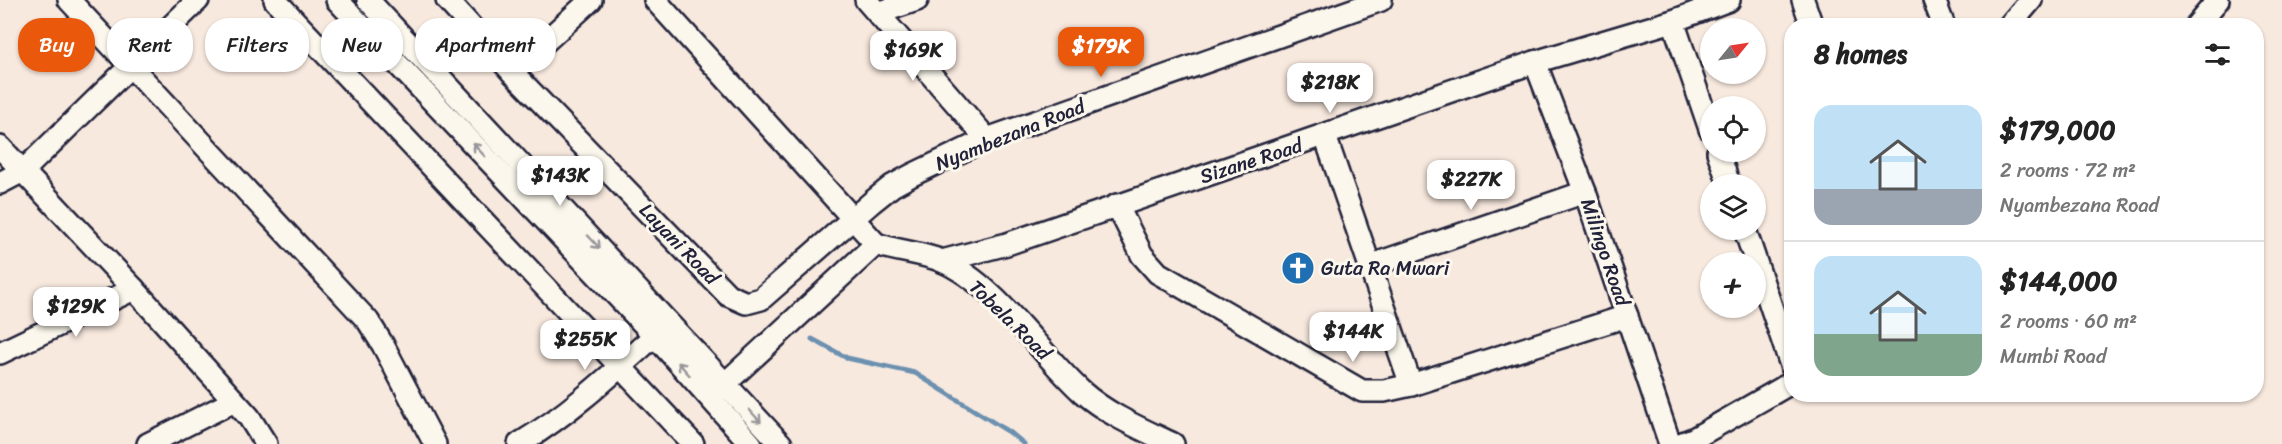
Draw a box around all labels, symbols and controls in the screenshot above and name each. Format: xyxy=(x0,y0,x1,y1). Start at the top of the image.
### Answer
chip: Buy xyxy=(18,18,95,72)
chip: Rent xyxy=(107,18,193,72)
chip: Filters xyxy=(205,18,309,72)
chip: New xyxy=(321,18,403,72)
chip: Apartment xyxy=(415,18,556,72)
north arrow xyxy=(1700,18,1766,84)
map controls xyxy=(1700,18,1766,318)
pin: $179K xyxy=(1059,27,1143,78)
text: $179K xyxy=(1072,29,1130,64)
pin: $169K xyxy=(871,31,955,82)
text: 8 homes xyxy=(1814,31,1907,77)
text: $169K xyxy=(884,33,942,68)
icon: filters xyxy=(2201,38,2234,71)
pin: $218K xyxy=(1288,63,1372,114)
text: $218K xyxy=(1301,65,1359,100)
street label: Nyambezana Road xyxy=(930,88,1092,181)
button: locate xyxy=(1700,96,1766,162)
text: $179,000 xyxy=(2000,107,2116,153)
street label: Sizane Road xyxy=(1195,128,1308,194)
icon: home xyxy=(1862,129,1934,201)
one-way arrow xyxy=(472,143,486,158)
text: 2 rooms · 72 m² xyxy=(2000,153,2136,188)
pin: $143K xyxy=(518,156,602,207)
text: $143K xyxy=(531,158,589,193)
pin: $227K xyxy=(1429,160,1513,211)
text: $227K xyxy=(1441,162,1501,197)
button: layers xyxy=(1700,174,1766,240)
text: Nyambezana Road xyxy=(2000,188,2159,223)
street label: Milingo Road xyxy=(1570,193,1640,312)
street label: Layani Road xyxy=(630,194,729,295)
one-way arrow xyxy=(587,235,601,250)
church icon: Guta Ra Mwari xyxy=(1280,250,1316,286)
place label: Guta Ra Mwari xyxy=(1321,251,1451,286)
button: + xyxy=(1700,252,1766,318)
text: $144,000 xyxy=(2000,258,2117,304)
street label: Tobela Road xyxy=(960,271,1061,370)
icon: home xyxy=(1862,280,1934,352)
pin: $129K xyxy=(34,287,118,338)
text: $129K xyxy=(47,289,105,324)
text: 2 rooms · 60 m² xyxy=(2000,304,2137,339)
pin: $144K xyxy=(1311,312,1395,363)
text: $144K xyxy=(1323,314,1383,349)
pin: $255K xyxy=(543,320,627,371)
text: $255K xyxy=(554,322,616,357)
text: Mumbi Road xyxy=(2000,339,2106,374)
one-way arrow xyxy=(677,362,691,378)
one-way arrow xyxy=(748,408,762,423)

